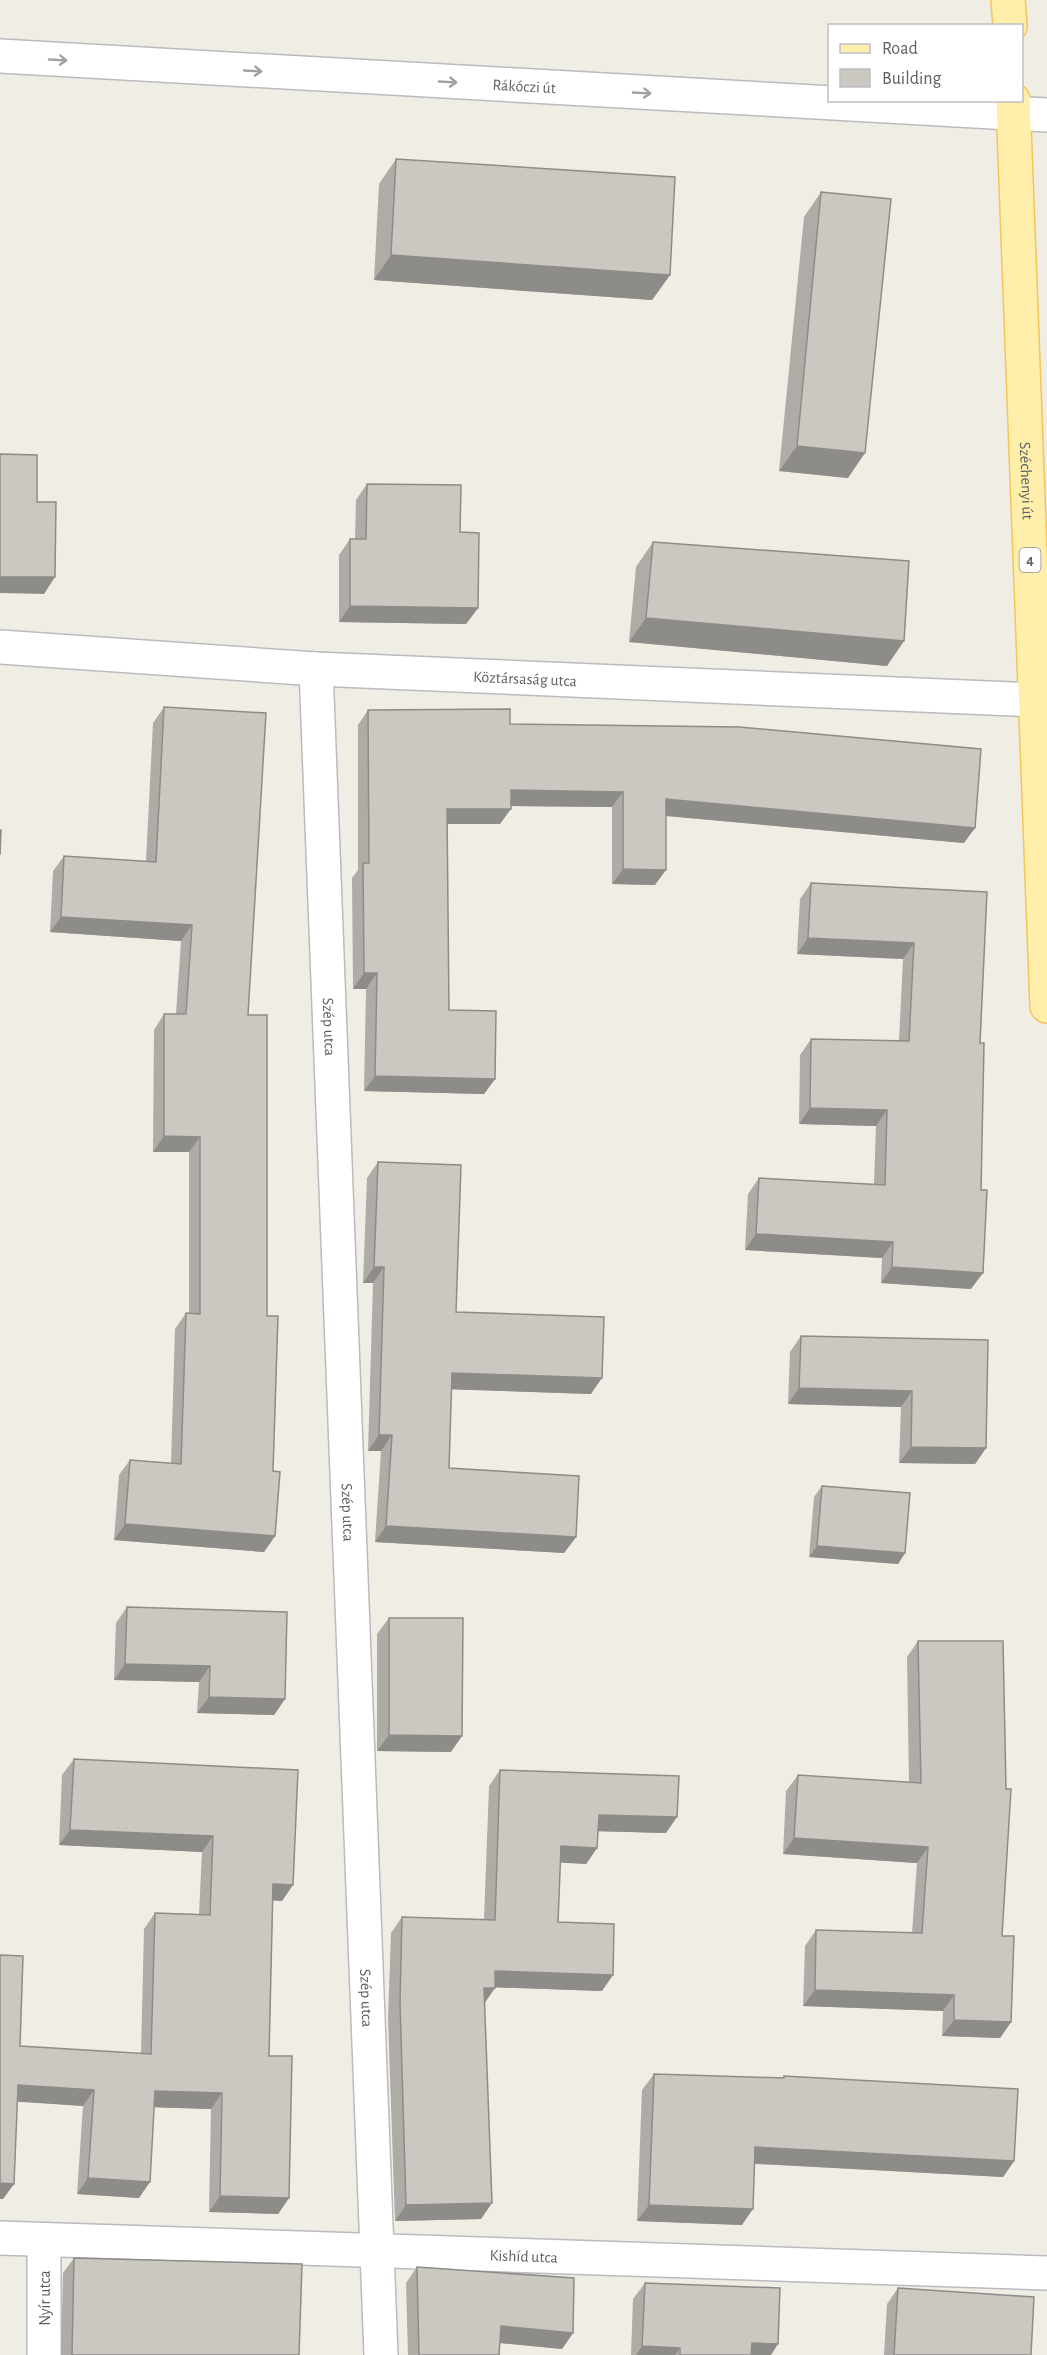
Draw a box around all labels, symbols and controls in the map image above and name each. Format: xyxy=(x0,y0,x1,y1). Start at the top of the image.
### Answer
legend xyxy=(828,24,1023,102)
text: Road xyxy=(882,40,918,58)
one-way arrow xyxy=(48,54,68,65)
one-way arrow xyxy=(243,65,263,76)
text: Building xyxy=(882,70,942,88)
one-way arrow xyxy=(437,76,457,87)
street label: Rákóczi út xyxy=(492,77,556,96)
one-way arrow xyxy=(632,88,652,99)
street label: Széchenyi út xyxy=(1017,442,1036,520)
road number: 4 xyxy=(1020,548,1040,572)
street label: Köztársaság utca xyxy=(473,669,577,689)
street label: Szép utca xyxy=(320,997,338,1056)
street label: Szép utca xyxy=(338,1483,357,1542)
street label: Szép utca xyxy=(357,1968,375,2028)
street label: Kishíd utca xyxy=(489,2247,558,2266)
street label: Nyír utca xyxy=(37,2270,54,2326)

